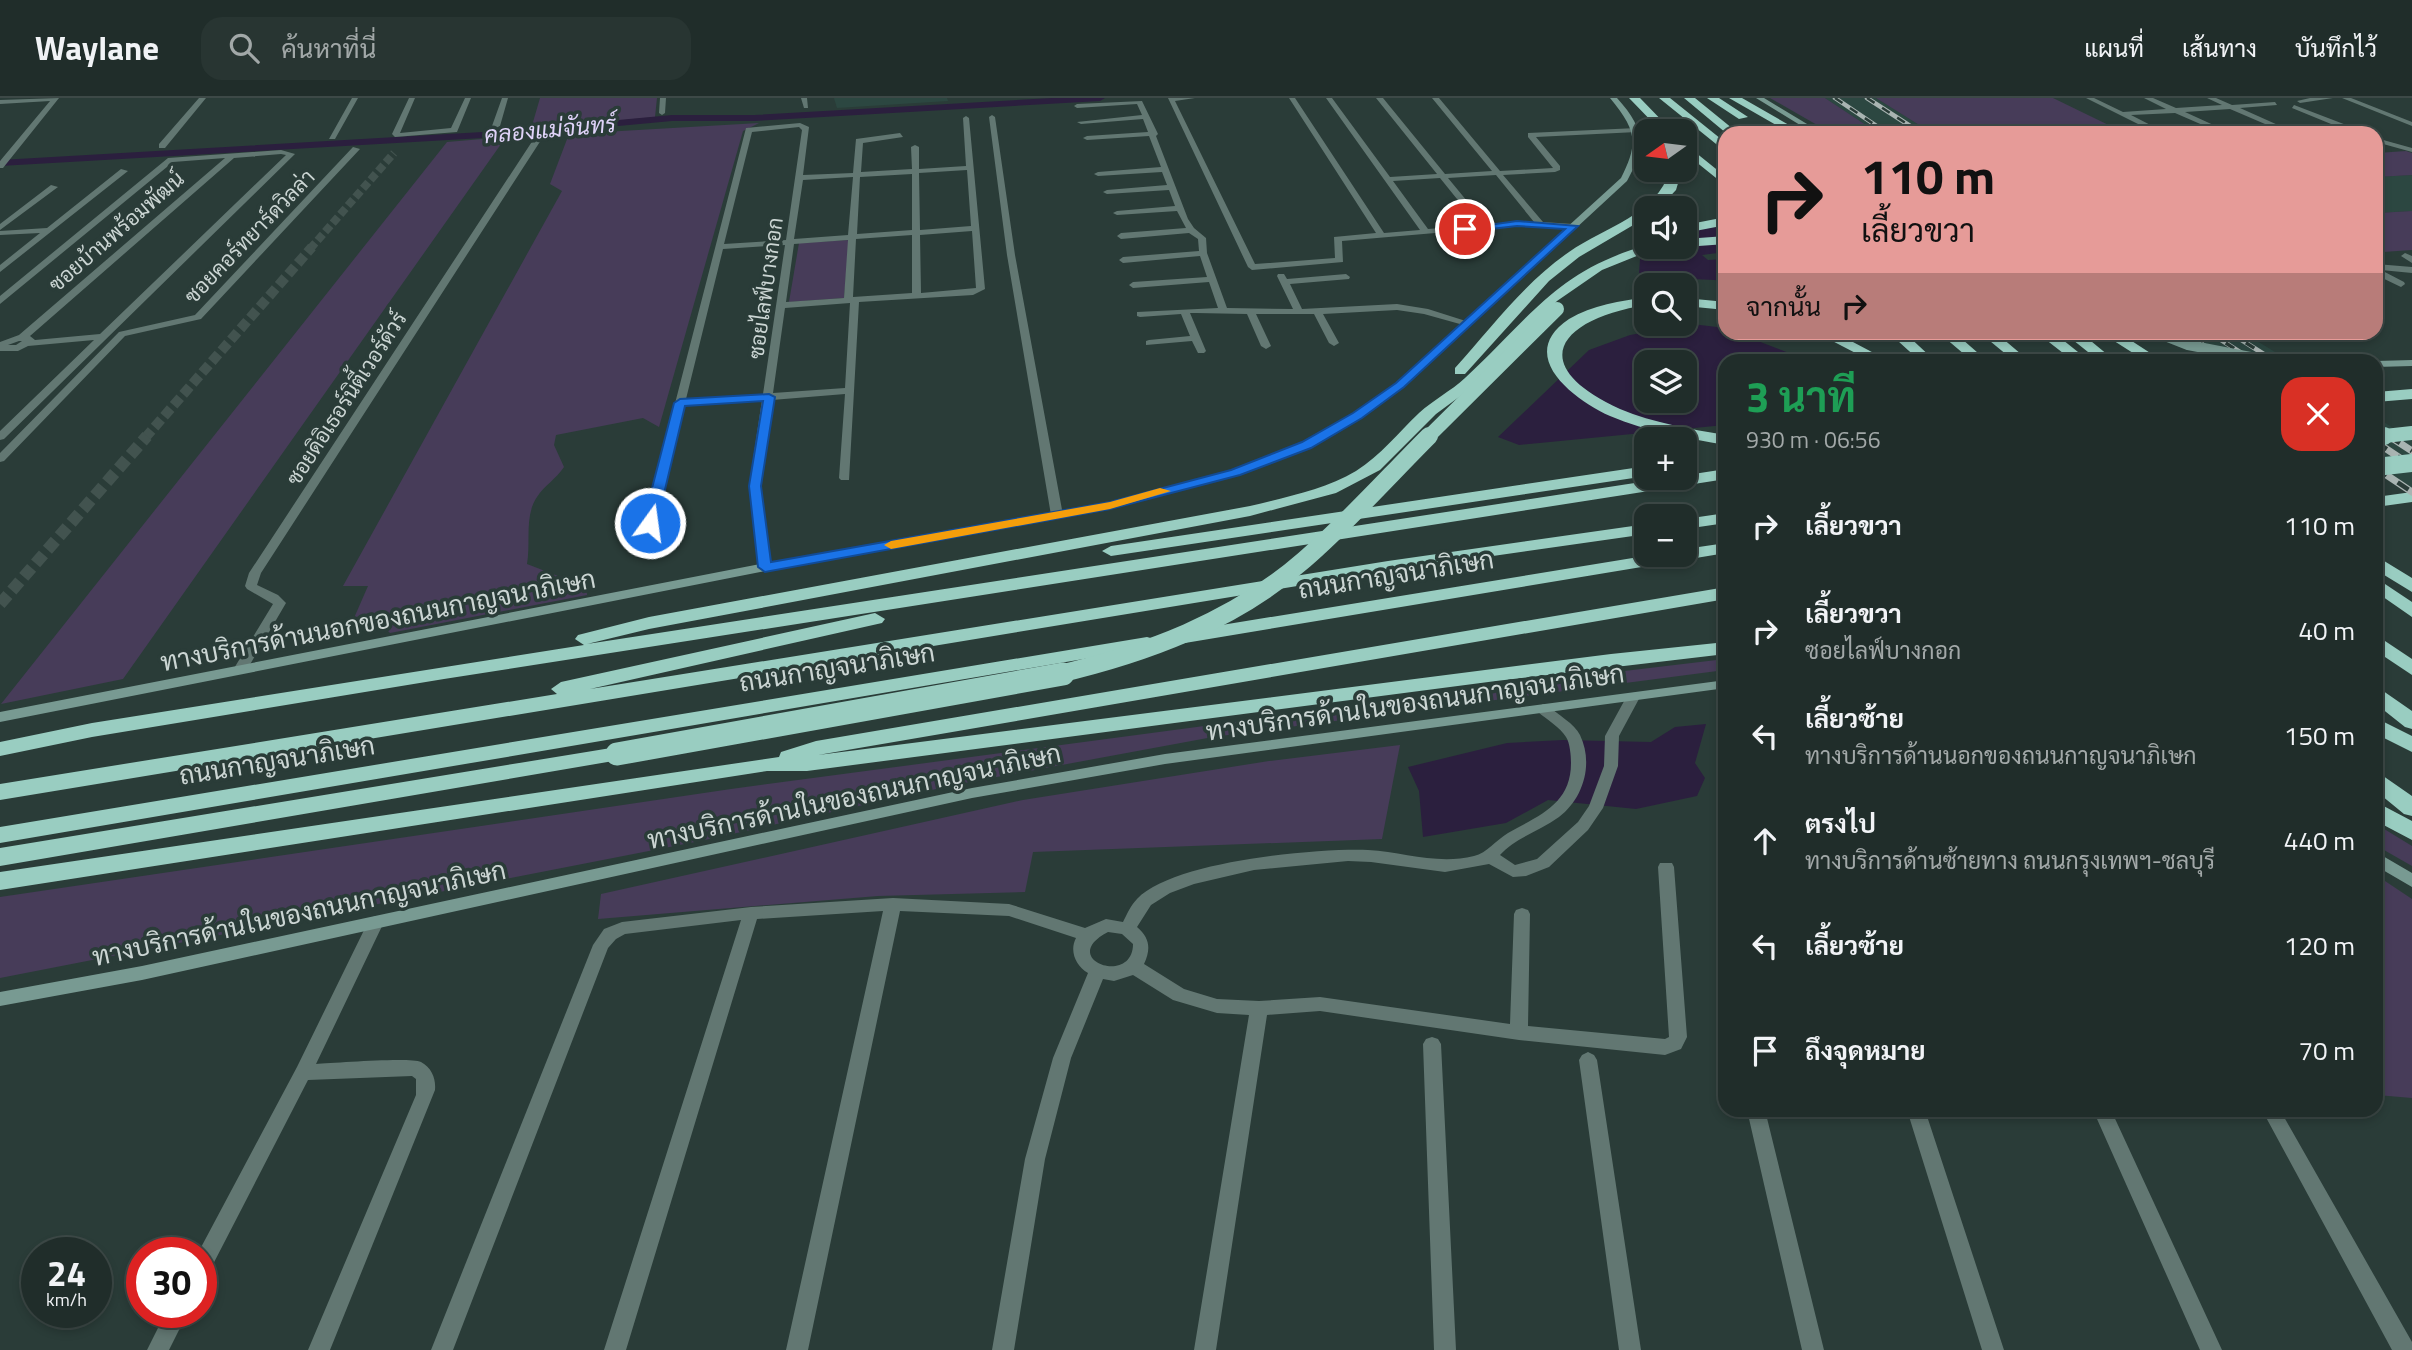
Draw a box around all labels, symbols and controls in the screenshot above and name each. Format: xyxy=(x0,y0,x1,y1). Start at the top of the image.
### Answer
search box xyxy=(201,17,691,80)
text: Waylane xyxy=(35,23,159,73)
icon: search xyxy=(225,29,263,67)
text: ค้นหาที่นี่ xyxy=(281,29,376,68)
text: แผนที่ xyxy=(2084,30,2144,66)
text: เส้นทาง xyxy=(2182,30,2257,66)
text: บันทึกไว้ xyxy=(2295,30,2377,66)
water label: คลองแม่จันทร์ xyxy=(483,106,620,152)
north arrow xyxy=(1634,119,1698,182)
map controls xyxy=(1634,119,1697,567)
text: 110 m xyxy=(1861,138,1995,213)
icon: right xyxy=(1746,154,1837,245)
street label: ซอยคอร์ทยาร์ดวิลล่า xyxy=(176,161,322,311)
street label: ซอยบ้านพร้อมพัฒน์ xyxy=(41,163,191,299)
button: sound xyxy=(1634,196,1697,259)
pin xyxy=(1435,199,1495,259)
text: เลี้ยวขวา xyxy=(1861,206,1975,254)
icon: arrive xyxy=(1446,210,1484,248)
street label: ซอยไลฟ์บางกอก xyxy=(739,215,791,361)
button: search xyxy=(1634,273,1697,336)
text: จากนั้น xyxy=(1746,287,1821,326)
icon: right xyxy=(1835,287,1873,325)
street label: ซอยดิอิเธอร์นิตี้เวอร์ดัวร์ xyxy=(275,303,414,491)
button: layers xyxy=(1634,350,1697,413)
text: 3 นาที xyxy=(1746,364,1856,428)
button: close xyxy=(2281,377,2355,451)
text: 930 m · 06:56 xyxy=(1746,422,1881,457)
button: + xyxy=(1634,427,1697,490)
position arrow xyxy=(613,486,687,560)
button: − xyxy=(1634,504,1697,567)
text: เลี้ยวขวา xyxy=(1805,506,1902,545)
text: 110 m xyxy=(2284,506,2355,545)
icon: right xyxy=(1746,507,1784,545)
street label: ถนนกาญจนาภิเษก xyxy=(1295,539,1497,609)
street label: ทางบริการด้านนอกของถนนกาญจนาภิเษก xyxy=(157,559,599,681)
text: เลี้ยวขวา xyxy=(1805,594,1902,633)
text: 40 m xyxy=(2298,611,2355,650)
icon: right xyxy=(1746,612,1784,650)
street label: ถนนกาญจนาภิเษก xyxy=(736,632,938,702)
text: ซอยไลฟ์บางกอก xyxy=(1805,633,1961,668)
street label: ทางบริการด้านในของถนนกาญจนาภิเษก xyxy=(1203,653,1627,751)
text: เลี้ยวซ้าย xyxy=(1805,699,1904,738)
text: 150 m xyxy=(2284,716,2355,755)
icon: left xyxy=(1746,717,1784,755)
street label: ถนนกาญจนาภิเษก xyxy=(176,725,378,795)
street label: ทางบริการด้านในของถนนกาญจนาภิเษก xyxy=(643,733,1065,859)
text: ทางบริการด้านนอกของถนนกาญจนาภิเษก xyxy=(1805,738,2197,773)
text: ตรงไป xyxy=(1805,804,1876,843)
text: 440 m xyxy=(2284,821,2355,860)
icon: ahead xyxy=(1746,822,1784,860)
text: ทางบริการด้านซ้ายทาง ถนนกรุงเทพฯ-ชลบุรี xyxy=(1805,843,2215,878)
street label: ทางบริการด้านในของถนนกาญจนาภิเษก xyxy=(88,850,510,976)
text: เลี้ยวซ้าย xyxy=(1805,926,1904,965)
text: 120 m xyxy=(2284,926,2355,965)
icon: left xyxy=(1746,927,1784,965)
text: ถึงจุดหมาย xyxy=(1805,1031,1926,1070)
text: 70 m xyxy=(2298,1031,2355,1070)
icon: arrive xyxy=(1746,1032,1784,1070)
speed limit sign: 30 xyxy=(126,1237,217,1328)
text: 24 xyxy=(47,1246,86,1300)
text: km/h xyxy=(46,1286,87,1313)

